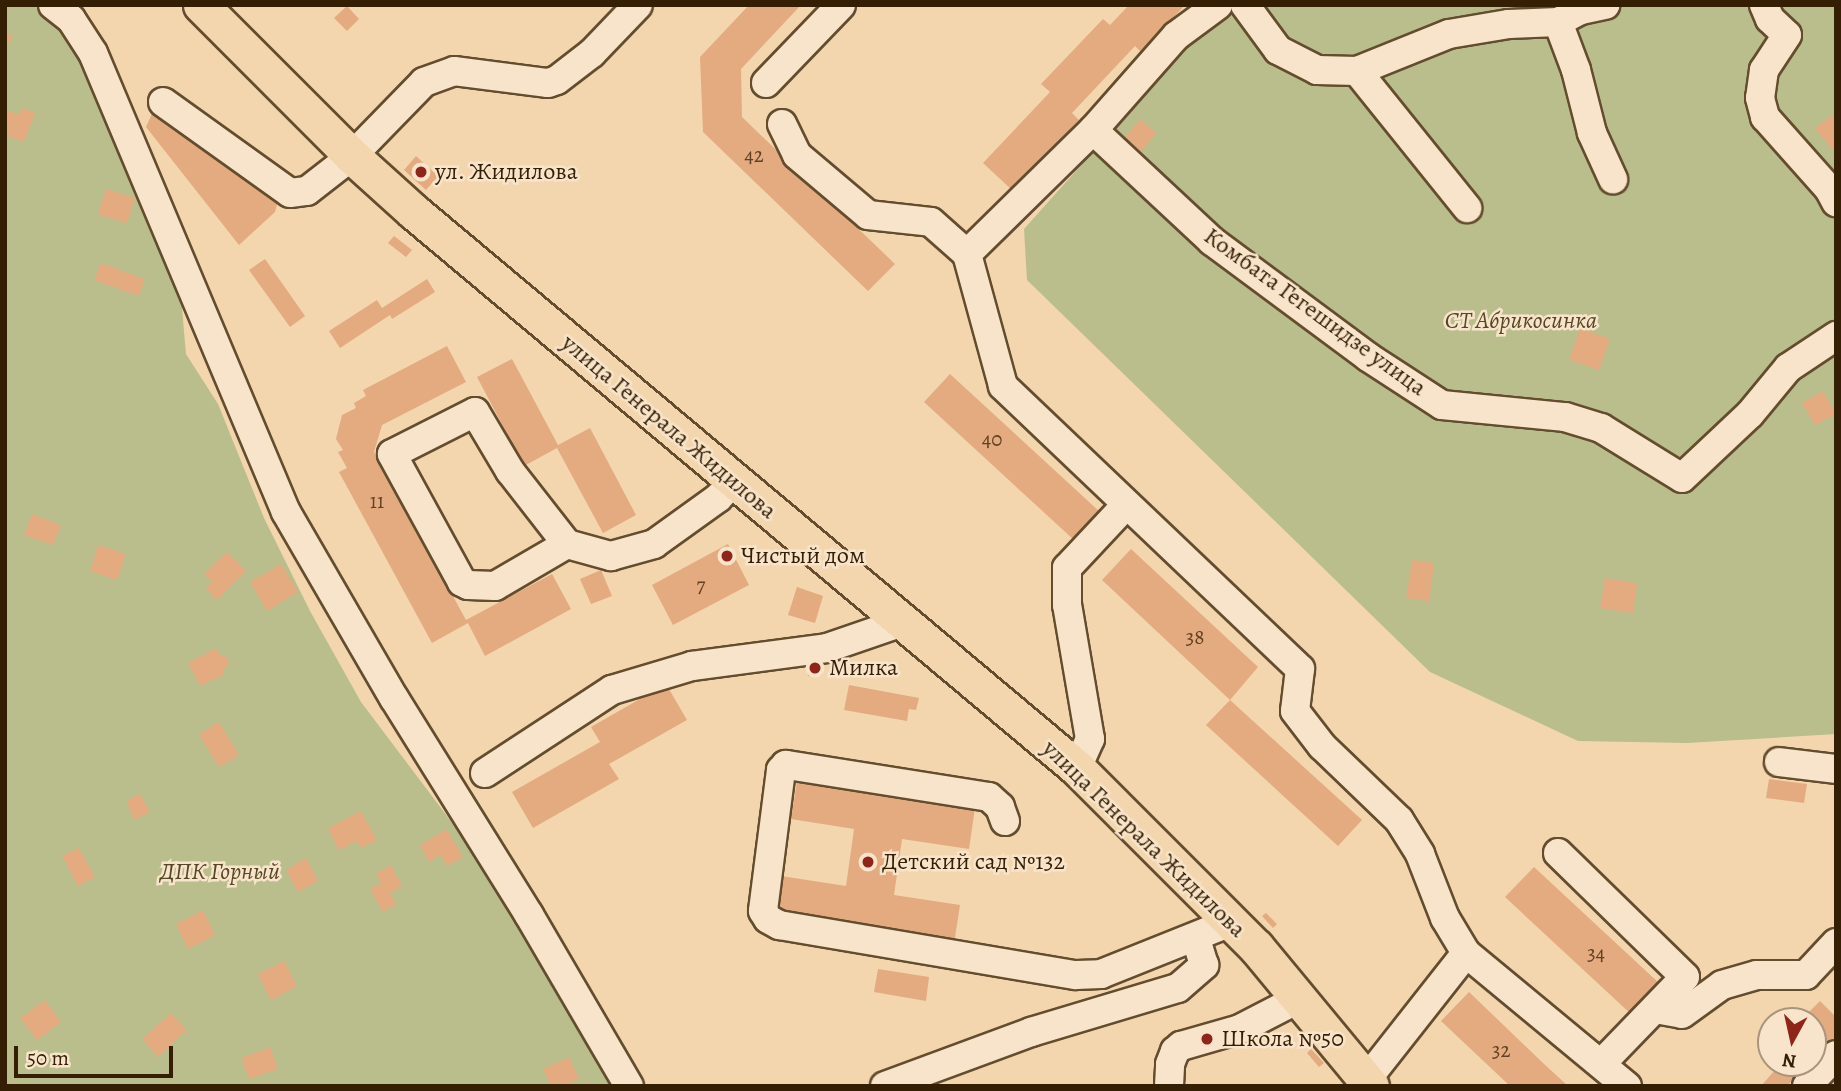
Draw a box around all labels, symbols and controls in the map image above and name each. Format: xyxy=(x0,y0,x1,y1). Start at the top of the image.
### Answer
house number: 42 xyxy=(744,142,764,168)
place label: ул. Жидилова xyxy=(435,158,578,186)
marker: ул. Жидилова xyxy=(413,164,429,180)
street label: Комбата Гегешидзе улица xyxy=(1198,222,1432,402)
park label: СТ Абрикосинка xyxy=(1445,307,1597,335)
street label: улица Генерала Жидилова xyxy=(556,329,782,525)
house number: 40 xyxy=(982,426,1002,452)
house number: 11 xyxy=(370,488,384,514)
place label: Чистый дом xyxy=(741,542,865,570)
marker: Чистый дом xyxy=(719,548,735,564)
house number: 7 xyxy=(697,572,705,598)
house number: 38 xyxy=(1186,624,1204,650)
place label: Милка xyxy=(829,654,898,682)
marker: Милка xyxy=(807,660,823,676)
street label: улица Генерала Жидилова xyxy=(1036,734,1252,944)
place label: Детский сад №132 xyxy=(882,848,1065,876)
marker: Детский сад №132 xyxy=(860,854,876,870)
park label: ДПК Горный xyxy=(160,858,280,886)
house number: 34 xyxy=(1587,940,1605,966)
north arrow xyxy=(1757,1007,1827,1077)
place label: Школа №50 xyxy=(1221,1025,1344,1053)
marker: Школа №50 xyxy=(1199,1031,1215,1047)
scale bar xyxy=(18,1032,177,1076)
house number: 32 xyxy=(1492,1037,1510,1063)
text: 50 m xyxy=(27,1044,69,1072)
text: N xyxy=(1781,1047,1798,1075)

